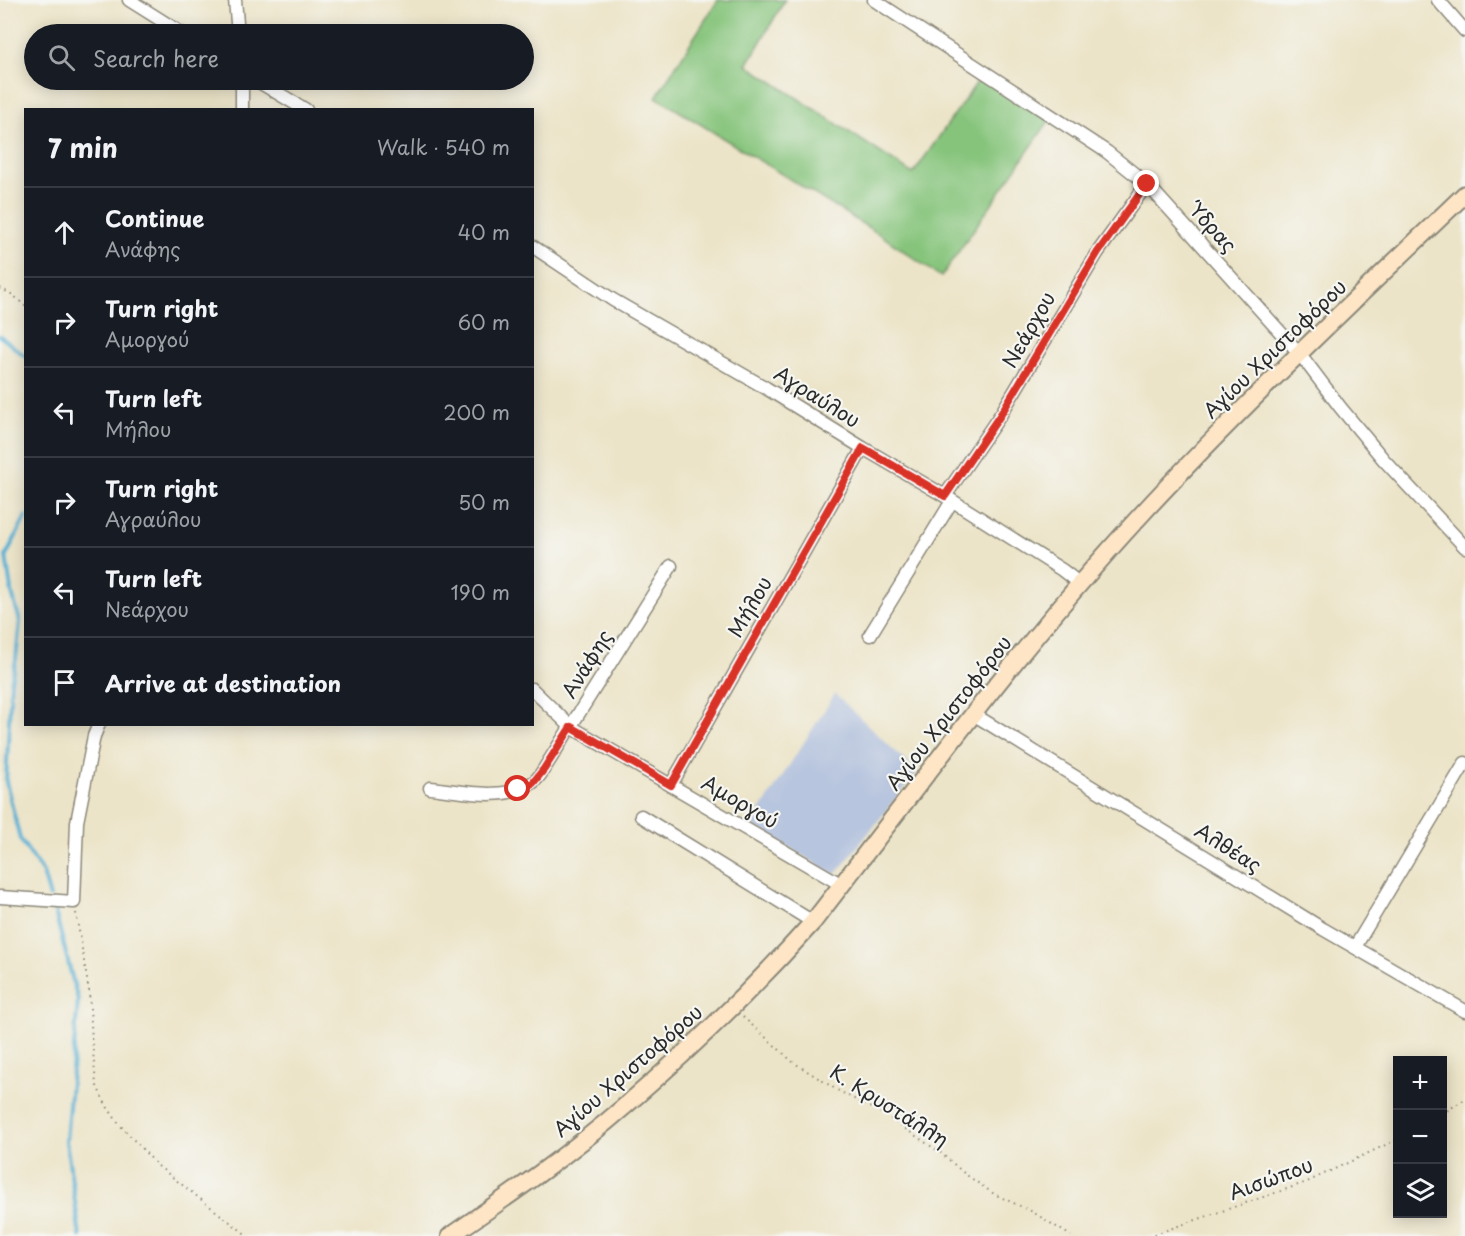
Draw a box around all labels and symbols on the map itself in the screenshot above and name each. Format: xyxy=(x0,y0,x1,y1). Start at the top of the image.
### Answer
route end xyxy=(1133,170,1159,196)
street label: Ύδρας xyxy=(1181,193,1244,259)
street label: Αγίου Χριστοφόρου xyxy=(1196,272,1353,425)
street label: Νεάρχου xyxy=(994,286,1062,373)
street label: Αγραύλου xyxy=(769,358,866,434)
street label: Μήλου xyxy=(720,570,779,643)
street label: Ανάφης xyxy=(553,623,619,704)
street label: Αγίου Χριστοφόρου xyxy=(878,629,1018,796)
street label: Αμοργού xyxy=(696,767,785,835)
route start xyxy=(504,775,530,801)
street label: Αλθέας xyxy=(1189,815,1268,879)
street label: Αγίου Χριστοφόρου xyxy=(546,997,709,1144)
street label: Κ. Κρυστάλλη xyxy=(824,1057,955,1154)
street label: Αισώπου xyxy=(1224,1149,1317,1207)

